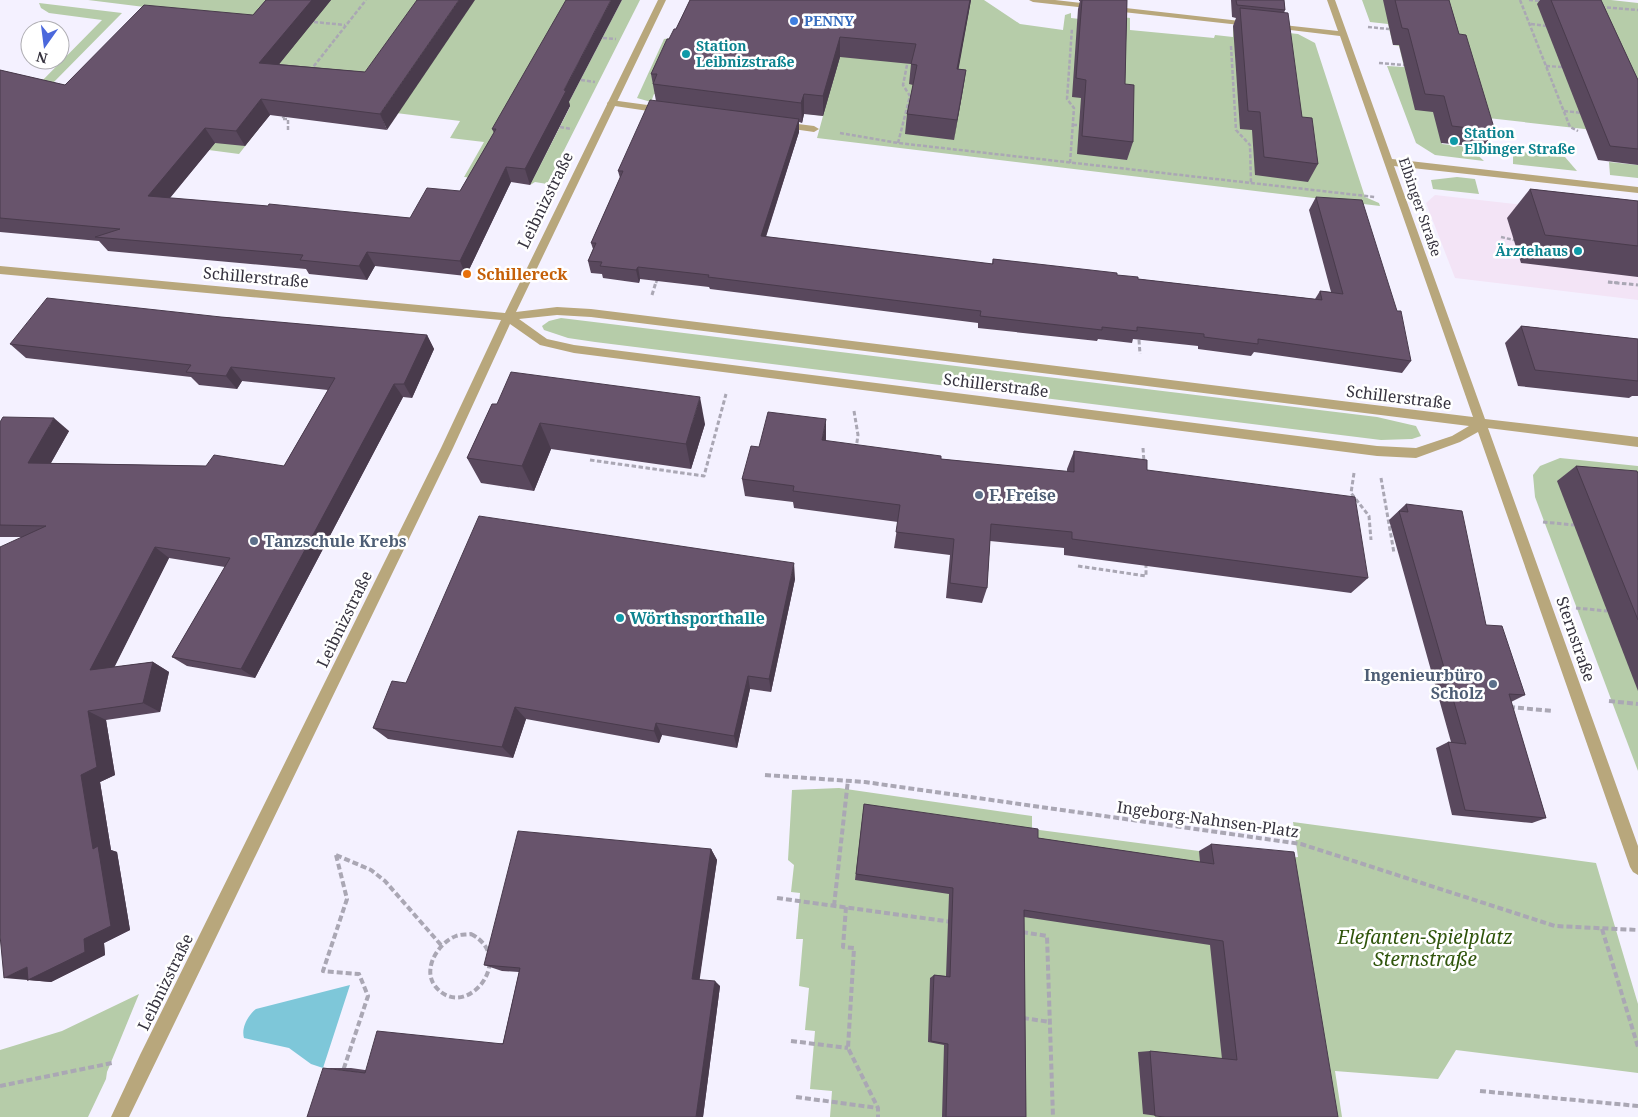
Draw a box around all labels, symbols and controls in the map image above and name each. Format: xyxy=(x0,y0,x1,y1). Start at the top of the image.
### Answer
place label: PENNY xyxy=(804,11,854,30)
marker: PENNY xyxy=(788,15,800,27)
north arrow xyxy=(20,20,70,70)
place label: Station Leibnizstraße xyxy=(696,36,795,71)
text: N xyxy=(34,48,49,69)
marker: Station Leibnizstraße xyxy=(680,48,692,60)
place label: Station Elbinger Straße xyxy=(1464,123,1575,158)
marker: Station Elbinger Straße xyxy=(1448,135,1460,147)
street label: Leibnizstraße xyxy=(512,148,578,252)
street label: Elbinger Straße xyxy=(1395,155,1446,259)
place label: Ärztehaus xyxy=(1495,241,1568,260)
marker: Ärztehaus xyxy=(1572,245,1584,257)
street label: Schillerstraße xyxy=(202,261,310,293)
place label: Schillereck xyxy=(477,263,568,285)
marker: Schillereck xyxy=(461,268,473,280)
street label: Schillerstraße xyxy=(942,368,1050,402)
street label: Schillerstraße xyxy=(1345,380,1453,414)
place label: F. Freise xyxy=(989,484,1056,506)
marker: F. Freise xyxy=(973,489,985,501)
place label: Tanzschule Krebs xyxy=(264,530,407,552)
marker: Tanzschule Krebs xyxy=(248,535,260,547)
street label: Leibnizstraße xyxy=(311,567,377,671)
street label: Sternstraße xyxy=(1551,593,1601,685)
place label: Wörthsporthalle xyxy=(630,607,765,629)
marker: Wörthsporthalle xyxy=(614,612,626,624)
place label: Ingenieurbüro Scholz xyxy=(1364,664,1483,704)
marker: Ingenieurbüro Scholz xyxy=(1487,678,1499,690)
street label: Ingeborg-Nahnsen-Platz xyxy=(1116,795,1300,843)
park label: Elefanten-Spielplatz Sternstraße xyxy=(1336,924,1513,972)
street label: Leibnizstraße xyxy=(132,930,198,1034)

